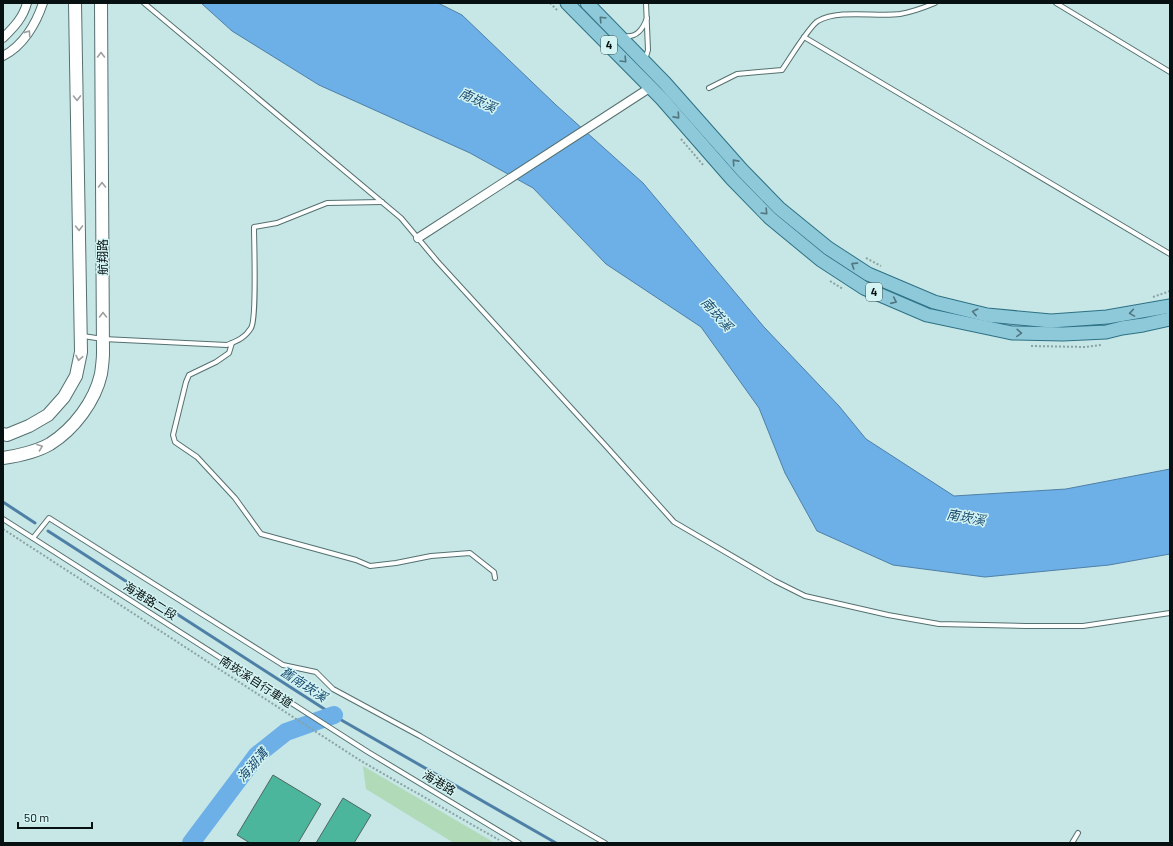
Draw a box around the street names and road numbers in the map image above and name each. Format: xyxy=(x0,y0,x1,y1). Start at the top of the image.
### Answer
road number: 4 xyxy=(601,36,617,54)
street label: 航翔路 xyxy=(95,239,109,275)
road number: 4 xyxy=(866,283,882,301)
street label: 海港路二段 xyxy=(121,578,180,622)
street label: 南崁溪自行車道 xyxy=(218,652,296,710)
street label: 海港路 xyxy=(420,767,459,797)

